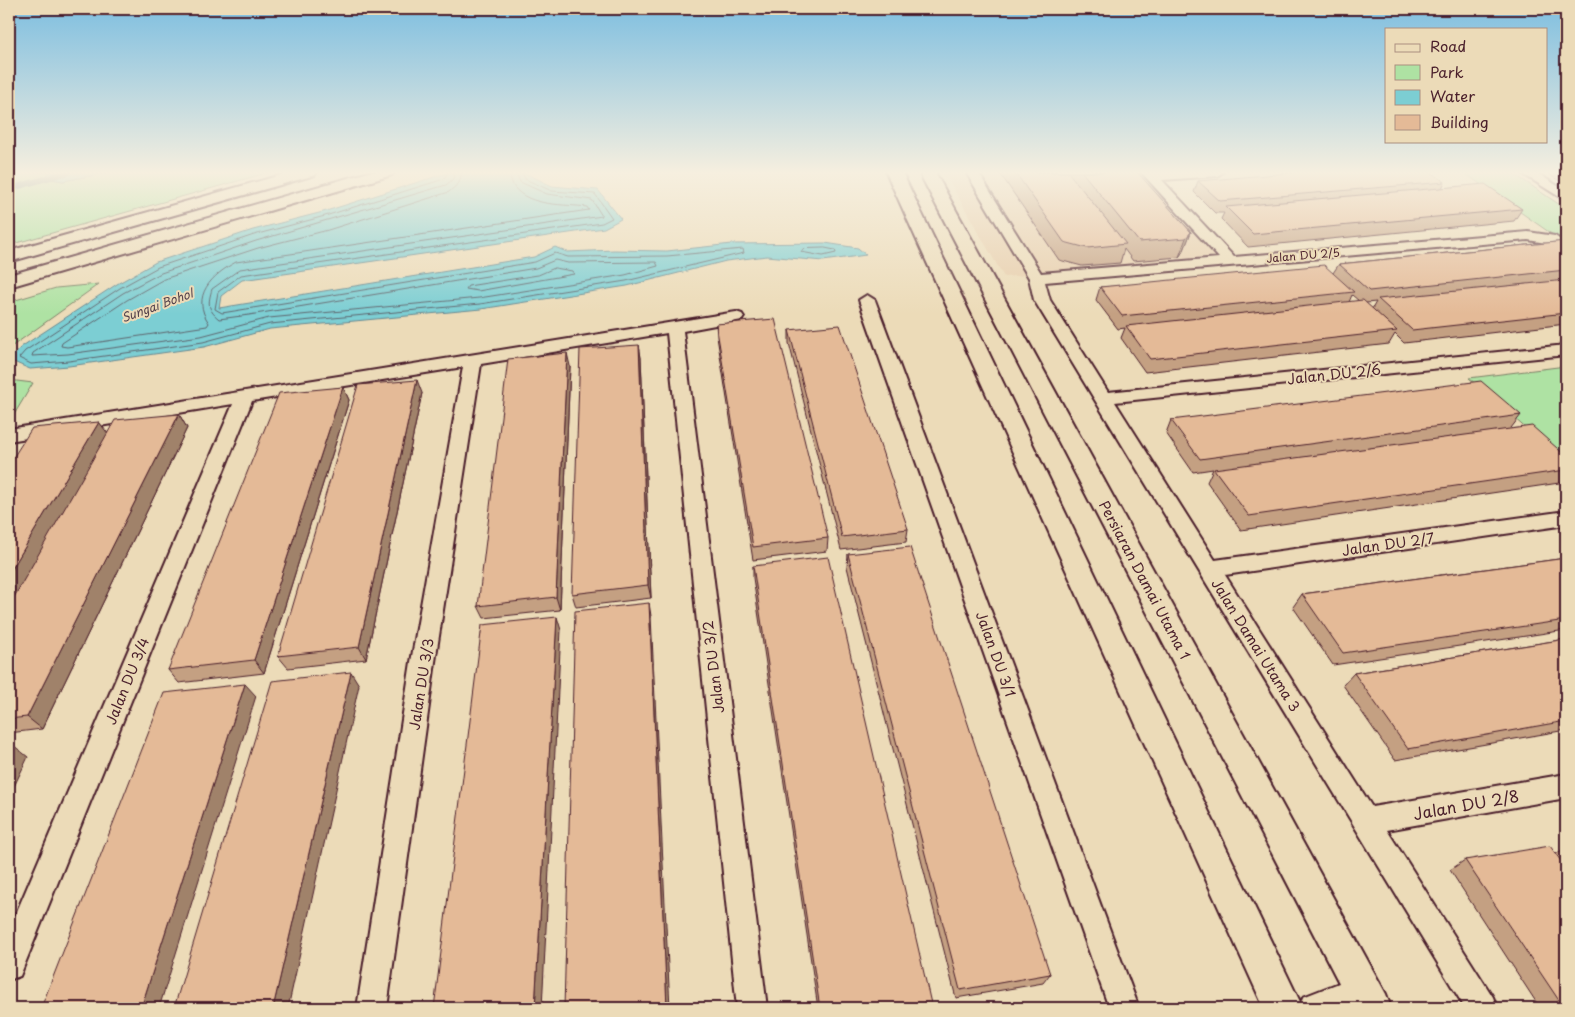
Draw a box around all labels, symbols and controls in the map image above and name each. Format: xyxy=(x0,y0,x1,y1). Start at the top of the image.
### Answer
legend xyxy=(1385,28,1548,142)
text: Road xyxy=(1430,34,1466,57)
text: Park xyxy=(1430,60,1464,83)
text: Water xyxy=(1430,84,1475,107)
text: Building xyxy=(1430,110,1489,133)
street label: Jalan DU 2/5 xyxy=(1265,243,1341,267)
water label: Sungai Bohol xyxy=(119,283,197,326)
street label: Jalan DU 2/6 xyxy=(1286,359,1382,389)
street label: Persiaran Damai Utama 1 xyxy=(1094,497,1196,663)
street label: Jalan DU 2/7 xyxy=(1340,527,1436,561)
street label: Jalan Damai Utama 3 xyxy=(1207,575,1305,715)
street label: Jalan DU 3/1 xyxy=(971,608,1021,700)
street label: Jalan DU 3/2 xyxy=(697,619,729,715)
street label: Jalan DU 3/4 xyxy=(100,634,154,728)
street label: Jalan DU 3/3 xyxy=(403,637,439,731)
street label: Jalan DU 2/8 xyxy=(1411,783,1521,825)

